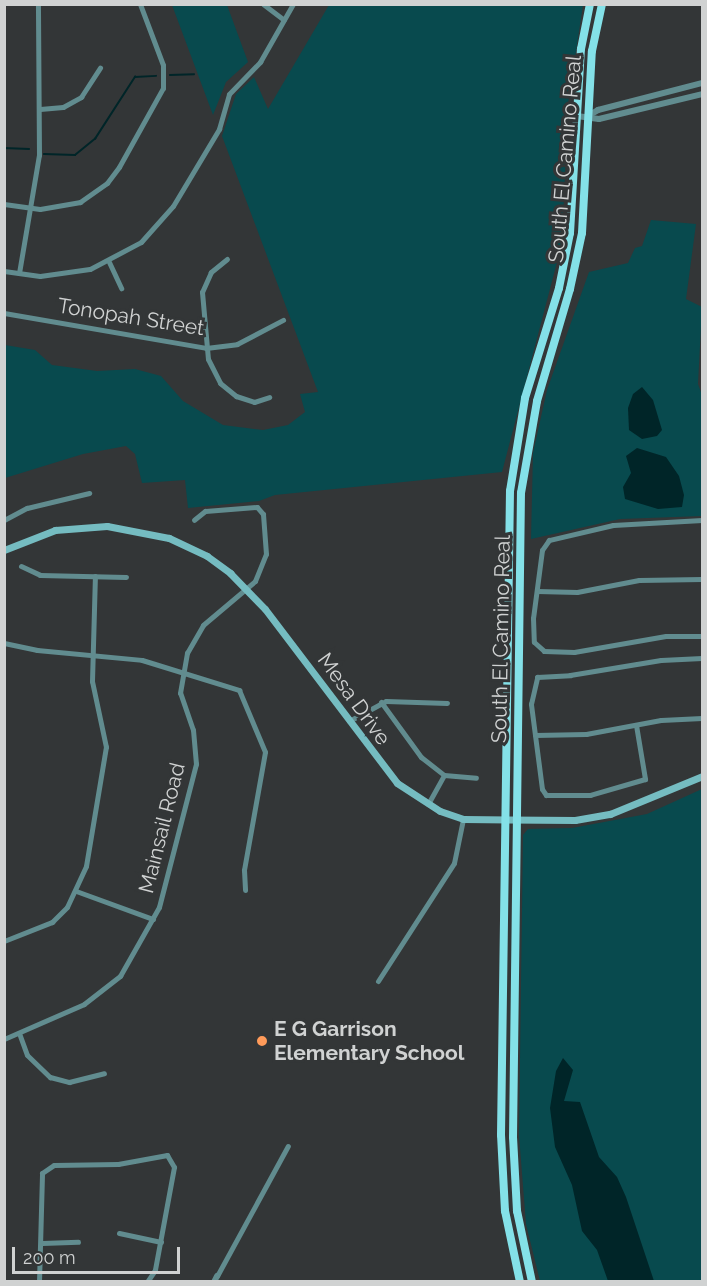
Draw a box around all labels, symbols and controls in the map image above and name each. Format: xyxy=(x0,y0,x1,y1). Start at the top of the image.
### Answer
street label: South El Camino Real xyxy=(543,54,587,264)
street label: Tonopah Street xyxy=(56,293,206,341)
street label: South El Camino Real xyxy=(487,534,515,744)
street label: Mesa Drive xyxy=(312,648,396,750)
street label: Mainsail Road xyxy=(134,760,190,896)
place label: E G Garrison Elementary School xyxy=(274,1016,465,1066)
marker: E G Garrison Elementary School xyxy=(255,1034,269,1048)
scale bar xyxy=(15,1235,183,1273)
text: 200 m xyxy=(23,1247,76,1268)

